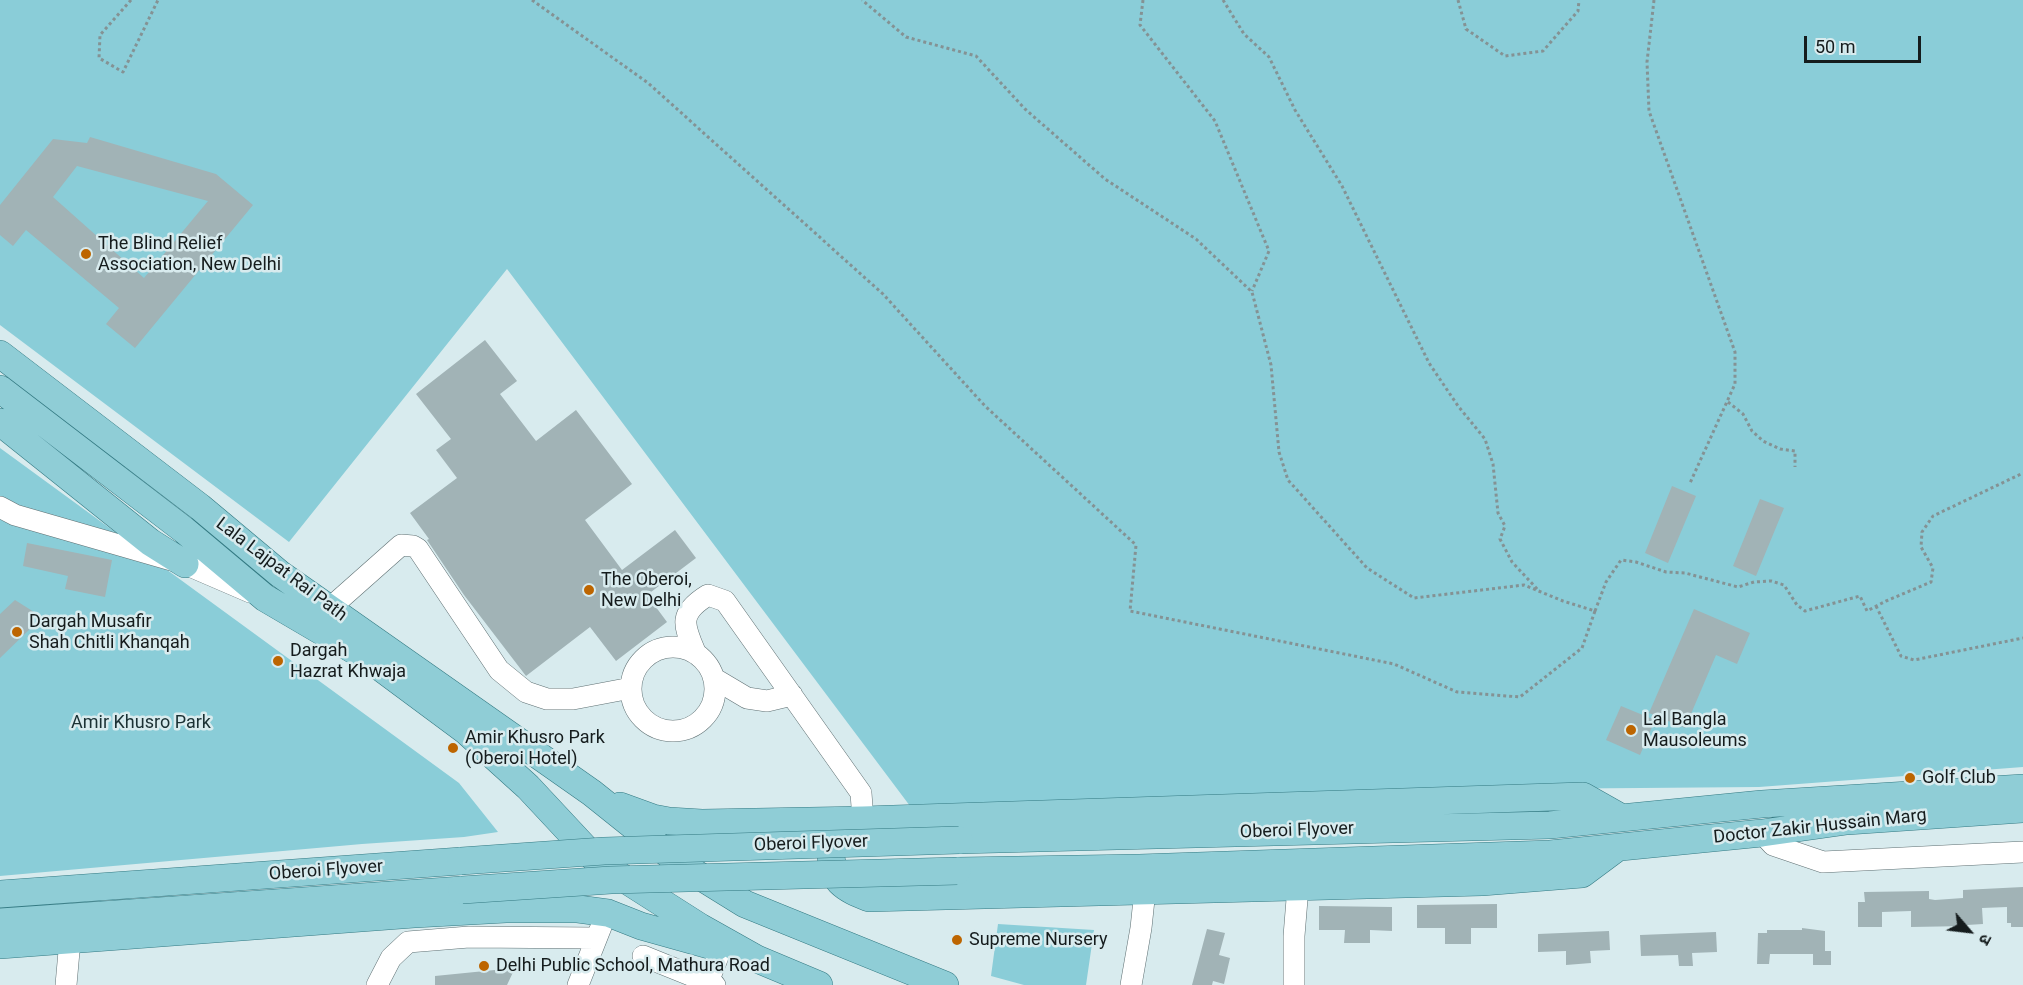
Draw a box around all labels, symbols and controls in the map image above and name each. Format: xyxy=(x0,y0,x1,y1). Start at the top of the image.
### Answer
scale bar xyxy=(1807,24,1924,62)
text: 50 m xyxy=(1815,36,1855,57)
place label: The Blind Relief Association, New Delhi xyxy=(98,233,281,276)
marker: The Blind Relief Association, New Delhi xyxy=(79,247,93,261)
street label: Lala Lajpat Rai Path xyxy=(211,514,351,626)
place label: The Oberoi, New Delhi xyxy=(601,569,692,612)
marker: The Oberoi, New Delhi xyxy=(582,583,596,597)
place label: Dargah Musafir Shah Chitli Khanqah xyxy=(29,611,190,654)
marker: Dargah Musafir Shah Chitli Khanqah xyxy=(10,625,24,639)
place label: Dargah Hazrat Khwaja xyxy=(290,640,406,682)
marker: Dargah Hazrat Khwaja xyxy=(271,654,285,668)
place label: Lal Bangla Mausoleums xyxy=(1643,709,1747,752)
park label: Amir Khusro Park xyxy=(71,712,211,734)
marker: Lal Bangla Mausoleums xyxy=(1624,723,1638,737)
place label: Amir Khusro Park (Oberoi Hotel) xyxy=(465,727,605,770)
marker: Amir Khusro Park (Oberoi Hotel) xyxy=(446,741,460,755)
place label: Golf Club xyxy=(1922,767,1996,789)
marker: Golf Club xyxy=(1903,771,1917,785)
street label: Doctor Zakir Hussain Marg xyxy=(1712,805,1928,849)
street label: Oberoi Flyover xyxy=(1240,818,1354,844)
street label: Oberoi Flyover xyxy=(754,831,868,857)
street label: Oberoi Flyover xyxy=(268,856,384,886)
north arrow xyxy=(1939,901,1999,961)
place label: Supreme Nursery xyxy=(969,929,1107,951)
text: उ xyxy=(1975,931,1996,948)
marker: Supreme Nursery xyxy=(950,933,964,947)
place label: Delhi Public School, Mathura Road xyxy=(496,955,770,977)
marker: Delhi Public School, Mathura Road xyxy=(477,959,491,973)

